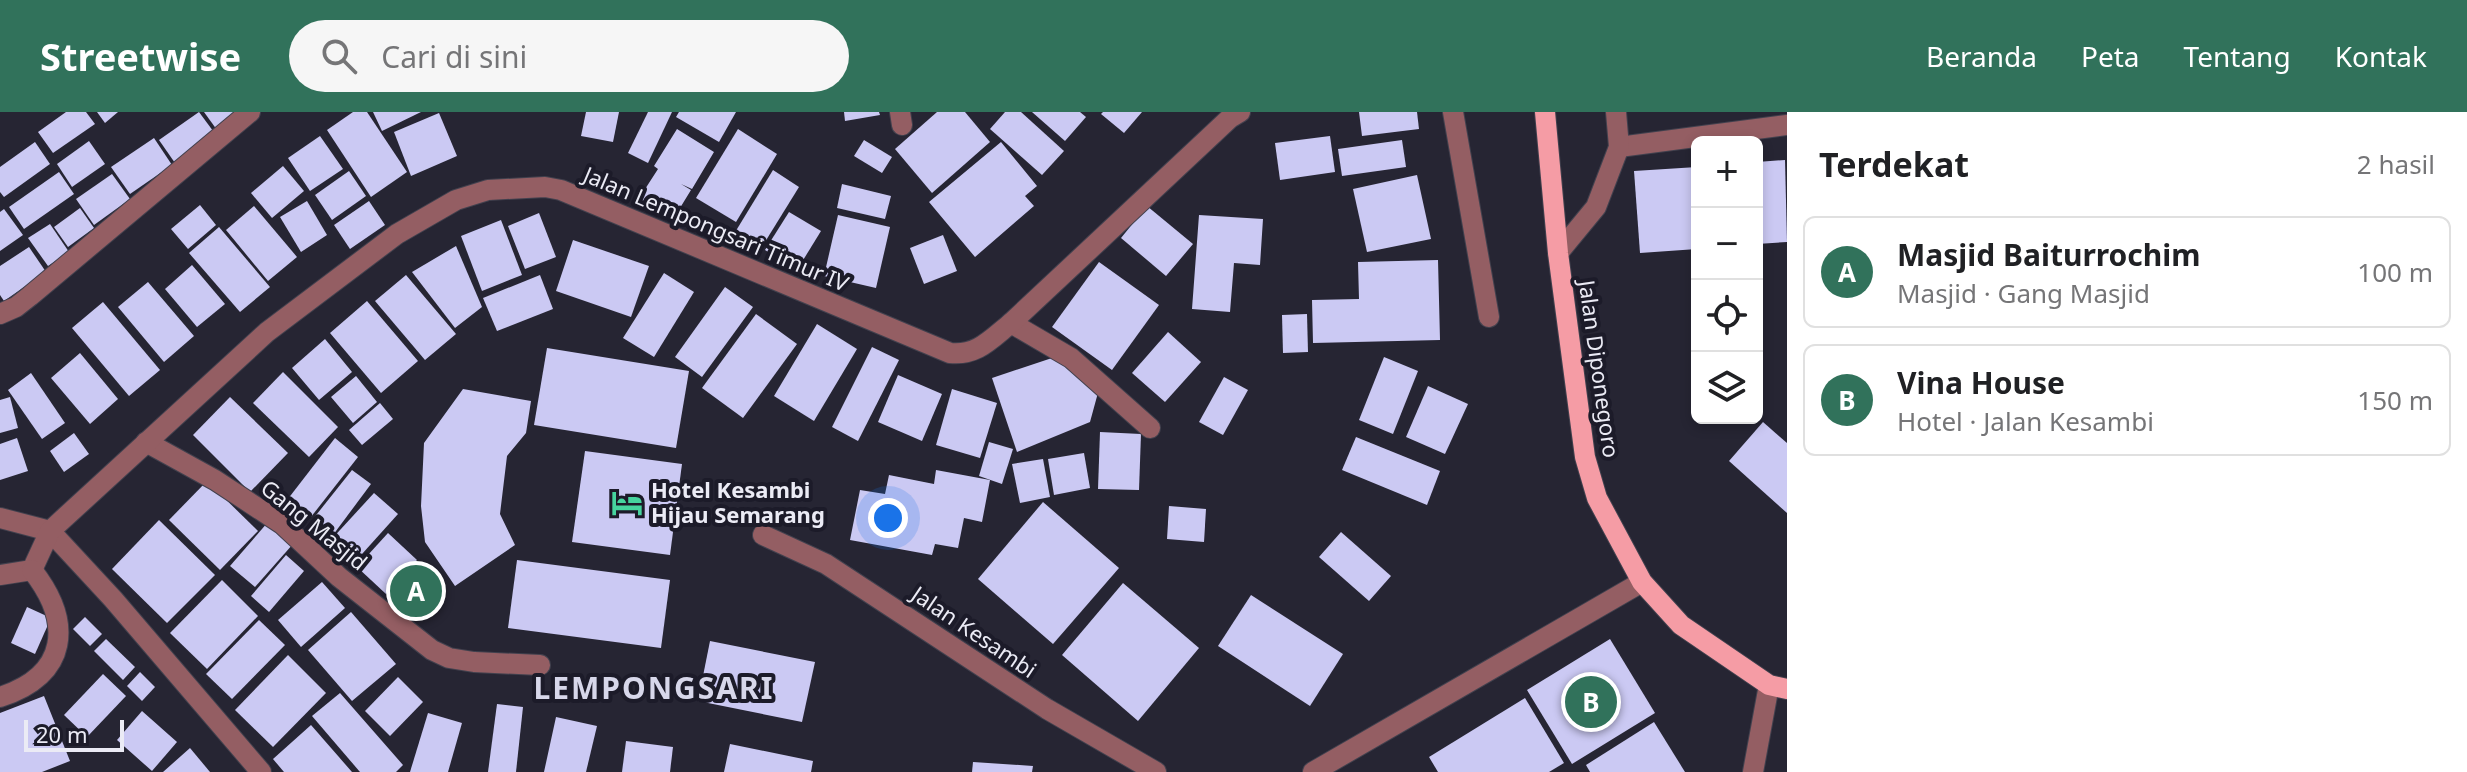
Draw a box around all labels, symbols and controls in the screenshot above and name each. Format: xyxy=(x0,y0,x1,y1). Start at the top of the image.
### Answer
search box xyxy=(289,20,849,92)
text: Streetwise xyxy=(40,30,241,82)
icon: search xyxy=(317,34,361,78)
text: Cari di sini xyxy=(381,36,527,77)
text: Beranda xyxy=(1926,37,2037,75)
text: Peta xyxy=(2081,37,2140,75)
text: Tentang xyxy=(2184,37,2291,75)
text: Kontak xyxy=(2335,37,2427,75)
map controls xyxy=(1691,136,1763,424)
button: + xyxy=(1691,136,1763,208)
text: Terdekat xyxy=(1819,141,1969,187)
text: 2 hasil xyxy=(2357,146,2435,182)
street label: Jalan Lempongsari Timur IV xyxy=(577,158,854,298)
button: − xyxy=(1691,208,1763,280)
text: Masjid Baiturrochim xyxy=(1897,234,2201,275)
text: A xyxy=(1838,254,1856,290)
text: 100 m xyxy=(2357,254,2433,290)
text: Masjid · Gang Masjid xyxy=(1897,275,2150,311)
street label: Jalan Diponegoro xyxy=(1572,276,1627,460)
button: locate xyxy=(1691,280,1763,352)
button: layers xyxy=(1691,352,1763,424)
text: Vina House xyxy=(1897,362,2065,403)
text: B xyxy=(1838,382,1856,418)
text: 150 m xyxy=(2357,382,2433,418)
text: Hotel · Jalan Kesambi xyxy=(1897,403,2154,439)
street label: Gang Masjid xyxy=(255,472,374,576)
place label: Hotel Kesambi Hijau Semarang xyxy=(651,474,825,529)
hotel icon: Hotel Kesambi Hijau Semarang xyxy=(610,486,644,520)
your location xyxy=(868,498,908,538)
pin: A xyxy=(390,561,442,621)
street label: Jalan Kesambi xyxy=(905,577,1043,684)
district label: LEMPONGSARI xyxy=(534,667,774,708)
pin: B xyxy=(1565,672,1617,732)
scale bar xyxy=(24,716,124,752)
text: 20 m xyxy=(36,719,87,749)

